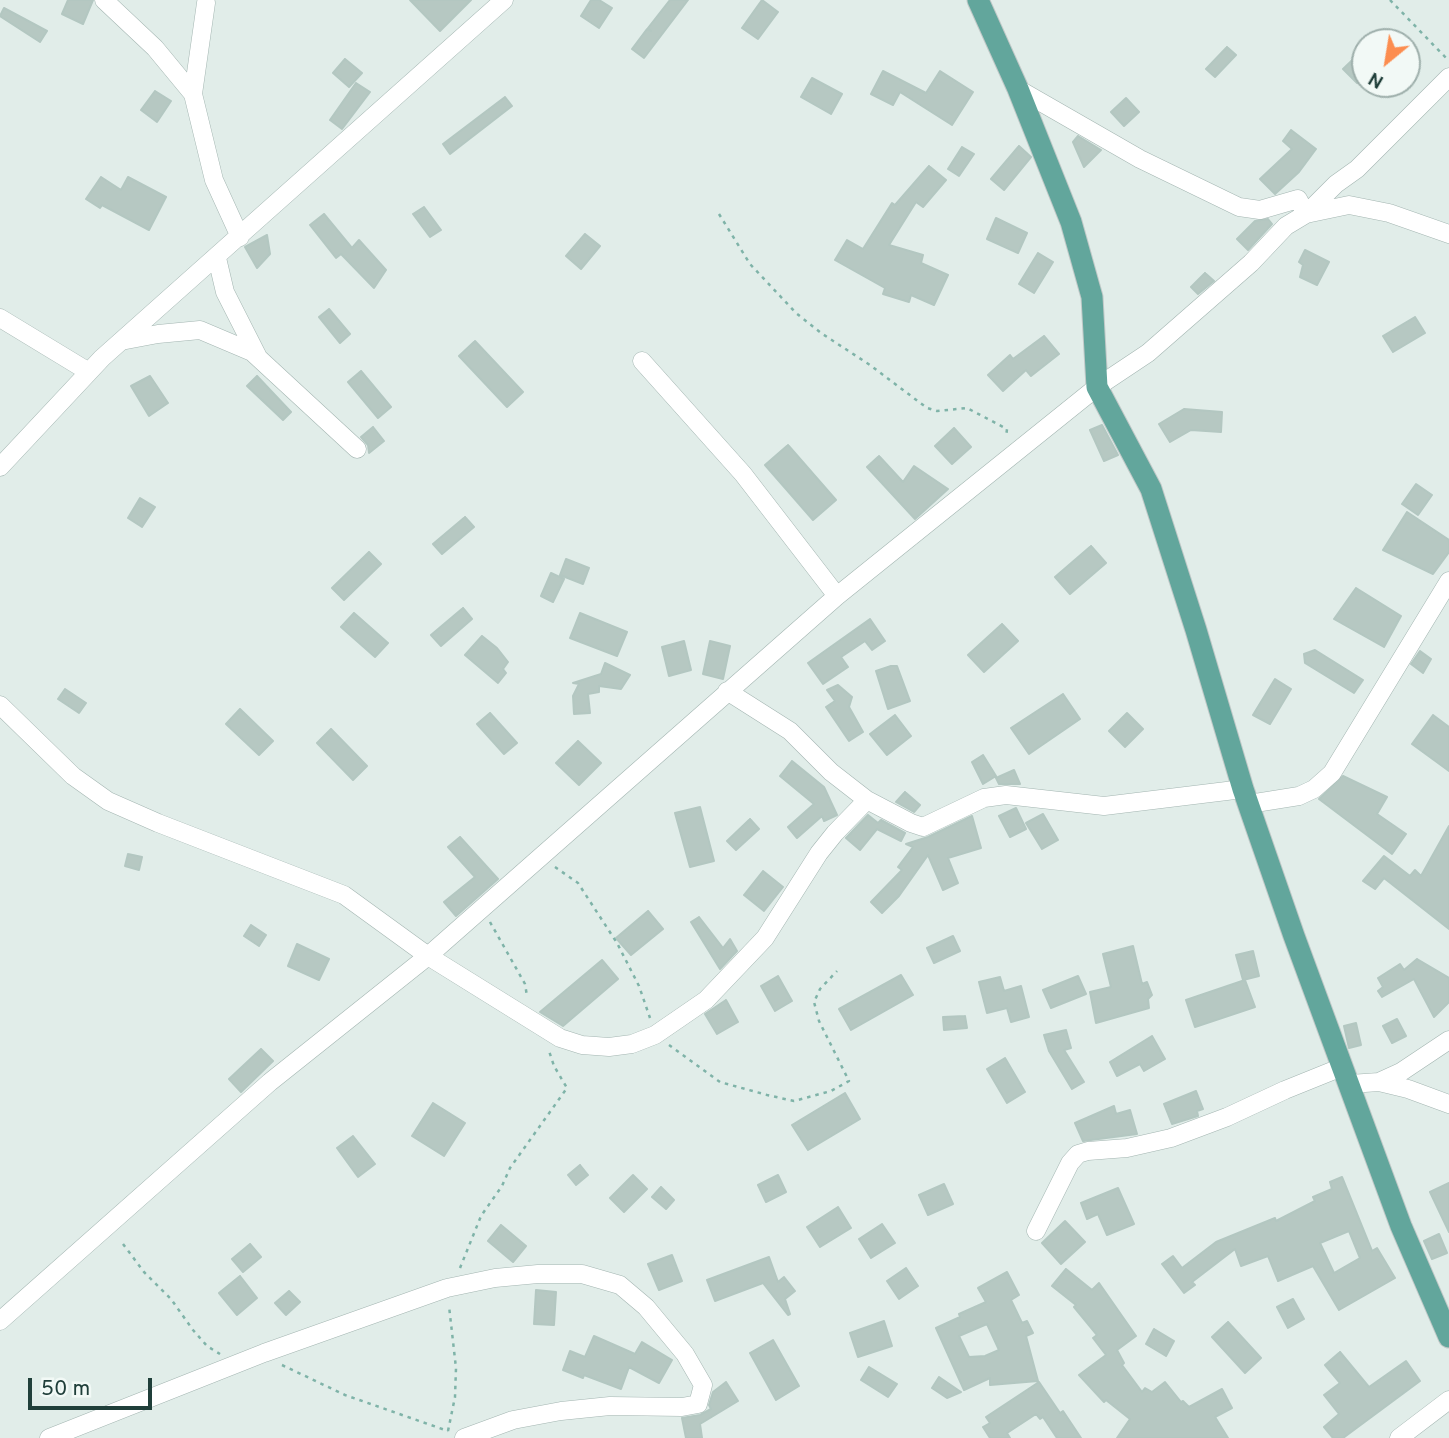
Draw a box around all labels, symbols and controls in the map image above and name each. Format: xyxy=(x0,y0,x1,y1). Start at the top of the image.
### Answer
north arrow xyxy=(1351,28,1421,98)
text: N xyxy=(1365,66,1388,93)
scale bar xyxy=(32,1364,156,1408)
text: 50 m xyxy=(41,1376,90,1403)

